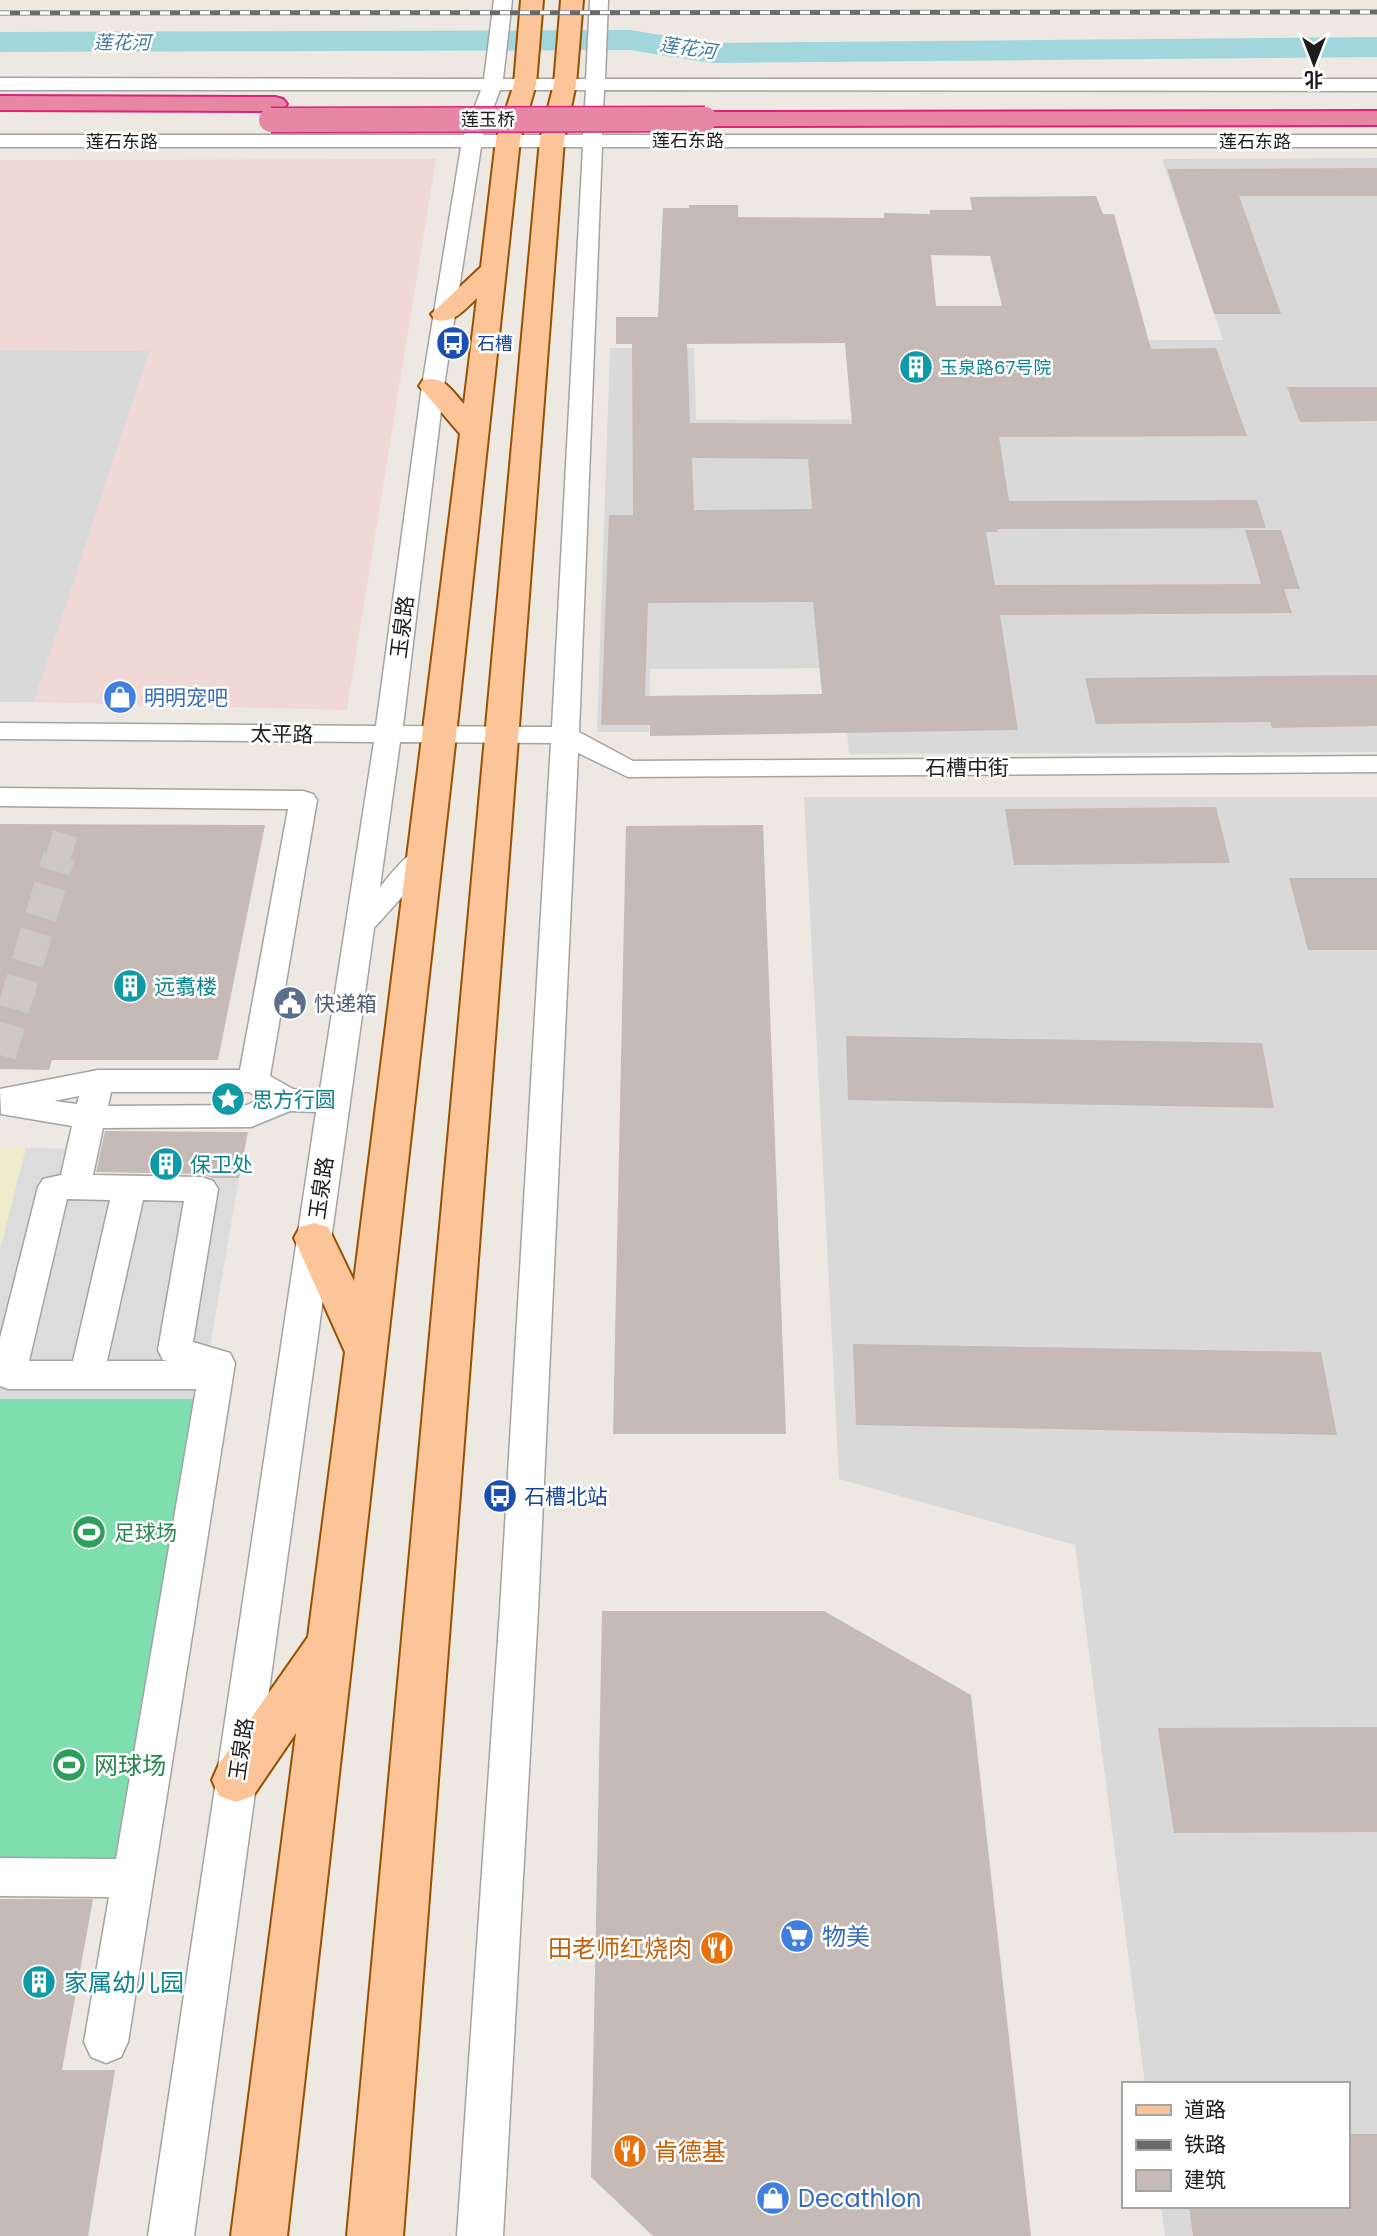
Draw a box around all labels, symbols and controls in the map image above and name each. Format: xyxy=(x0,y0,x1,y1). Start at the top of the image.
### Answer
north arrow xyxy=(1279,28,1349,98)
water label: 莲花河 xyxy=(93,29,154,56)
water label: 莲花河 xyxy=(658,31,722,66)
text: 北 xyxy=(1304,66,1324,93)
street label: 莲玉桥 xyxy=(461,107,515,132)
street label: 莲石东路 xyxy=(652,128,724,153)
street label: 莲石东路 xyxy=(86,129,158,154)
street label: 莲石东路 xyxy=(1219,129,1291,154)
bus stop icon: 石槽 xyxy=(434,324,472,362)
place label: 石槽 xyxy=(477,331,513,356)
building icon: 玉泉路67号院 xyxy=(897,348,935,386)
place label: 玉泉路67号院 xyxy=(940,355,1051,380)
street label: 玉泉路 xyxy=(384,594,420,660)
shop icon: 明明宠吧 xyxy=(101,678,139,716)
place label: 明明宠吧 xyxy=(144,683,228,712)
street label: 太平路 xyxy=(250,719,314,749)
street label: 石槽中街 xyxy=(925,753,1009,782)
building icon: 远翥楼 xyxy=(111,967,149,1005)
place label: 远翥楼 xyxy=(154,972,217,1001)
public building icon: 快递箱 xyxy=(271,984,309,1022)
place label: 快递箱 xyxy=(314,989,377,1018)
place icon: 思方行圆 xyxy=(209,1080,247,1118)
place label: 思方行圆 xyxy=(252,1085,336,1114)
building icon: 保卫处 xyxy=(147,1145,185,1183)
place label: 保卫处 xyxy=(190,1150,253,1179)
street label: 玉泉路 xyxy=(302,1155,340,1221)
bus stop icon: 石槽北站 xyxy=(481,1477,519,1515)
place label: 石槽北站 xyxy=(524,1482,608,1511)
sports icon: 足球场 xyxy=(70,1513,108,1551)
place label: 足球场 xyxy=(114,1518,177,1547)
street label: 玉泉路 xyxy=(222,1716,260,1782)
sports icon: 网球场 xyxy=(50,1746,88,1784)
place label: 网球场 xyxy=(94,1749,166,1782)
supermarket icon: 物美 xyxy=(778,1917,816,1955)
place label: 物美 xyxy=(822,1920,870,1953)
restaurant icon: 田老师红烧肉 xyxy=(698,1929,736,1967)
place label: 田老师红烧肉 xyxy=(548,1932,692,1965)
building icon: 家属幼儿园 xyxy=(20,1963,58,2001)
place label: 家属幼儿园 xyxy=(64,1966,184,1999)
legend xyxy=(1122,2082,1349,2208)
text: 道路 xyxy=(1184,2095,1226,2124)
text: 铁路 xyxy=(1184,2130,1226,2159)
restaurant icon: 肯德基 xyxy=(611,2132,649,2170)
place label: 肯德基 xyxy=(654,2135,726,2168)
text: 建筑 xyxy=(1184,2165,1226,2194)
shop icon: Decathlon xyxy=(754,2179,792,2217)
place label: Decathlon xyxy=(798,2182,921,2215)

